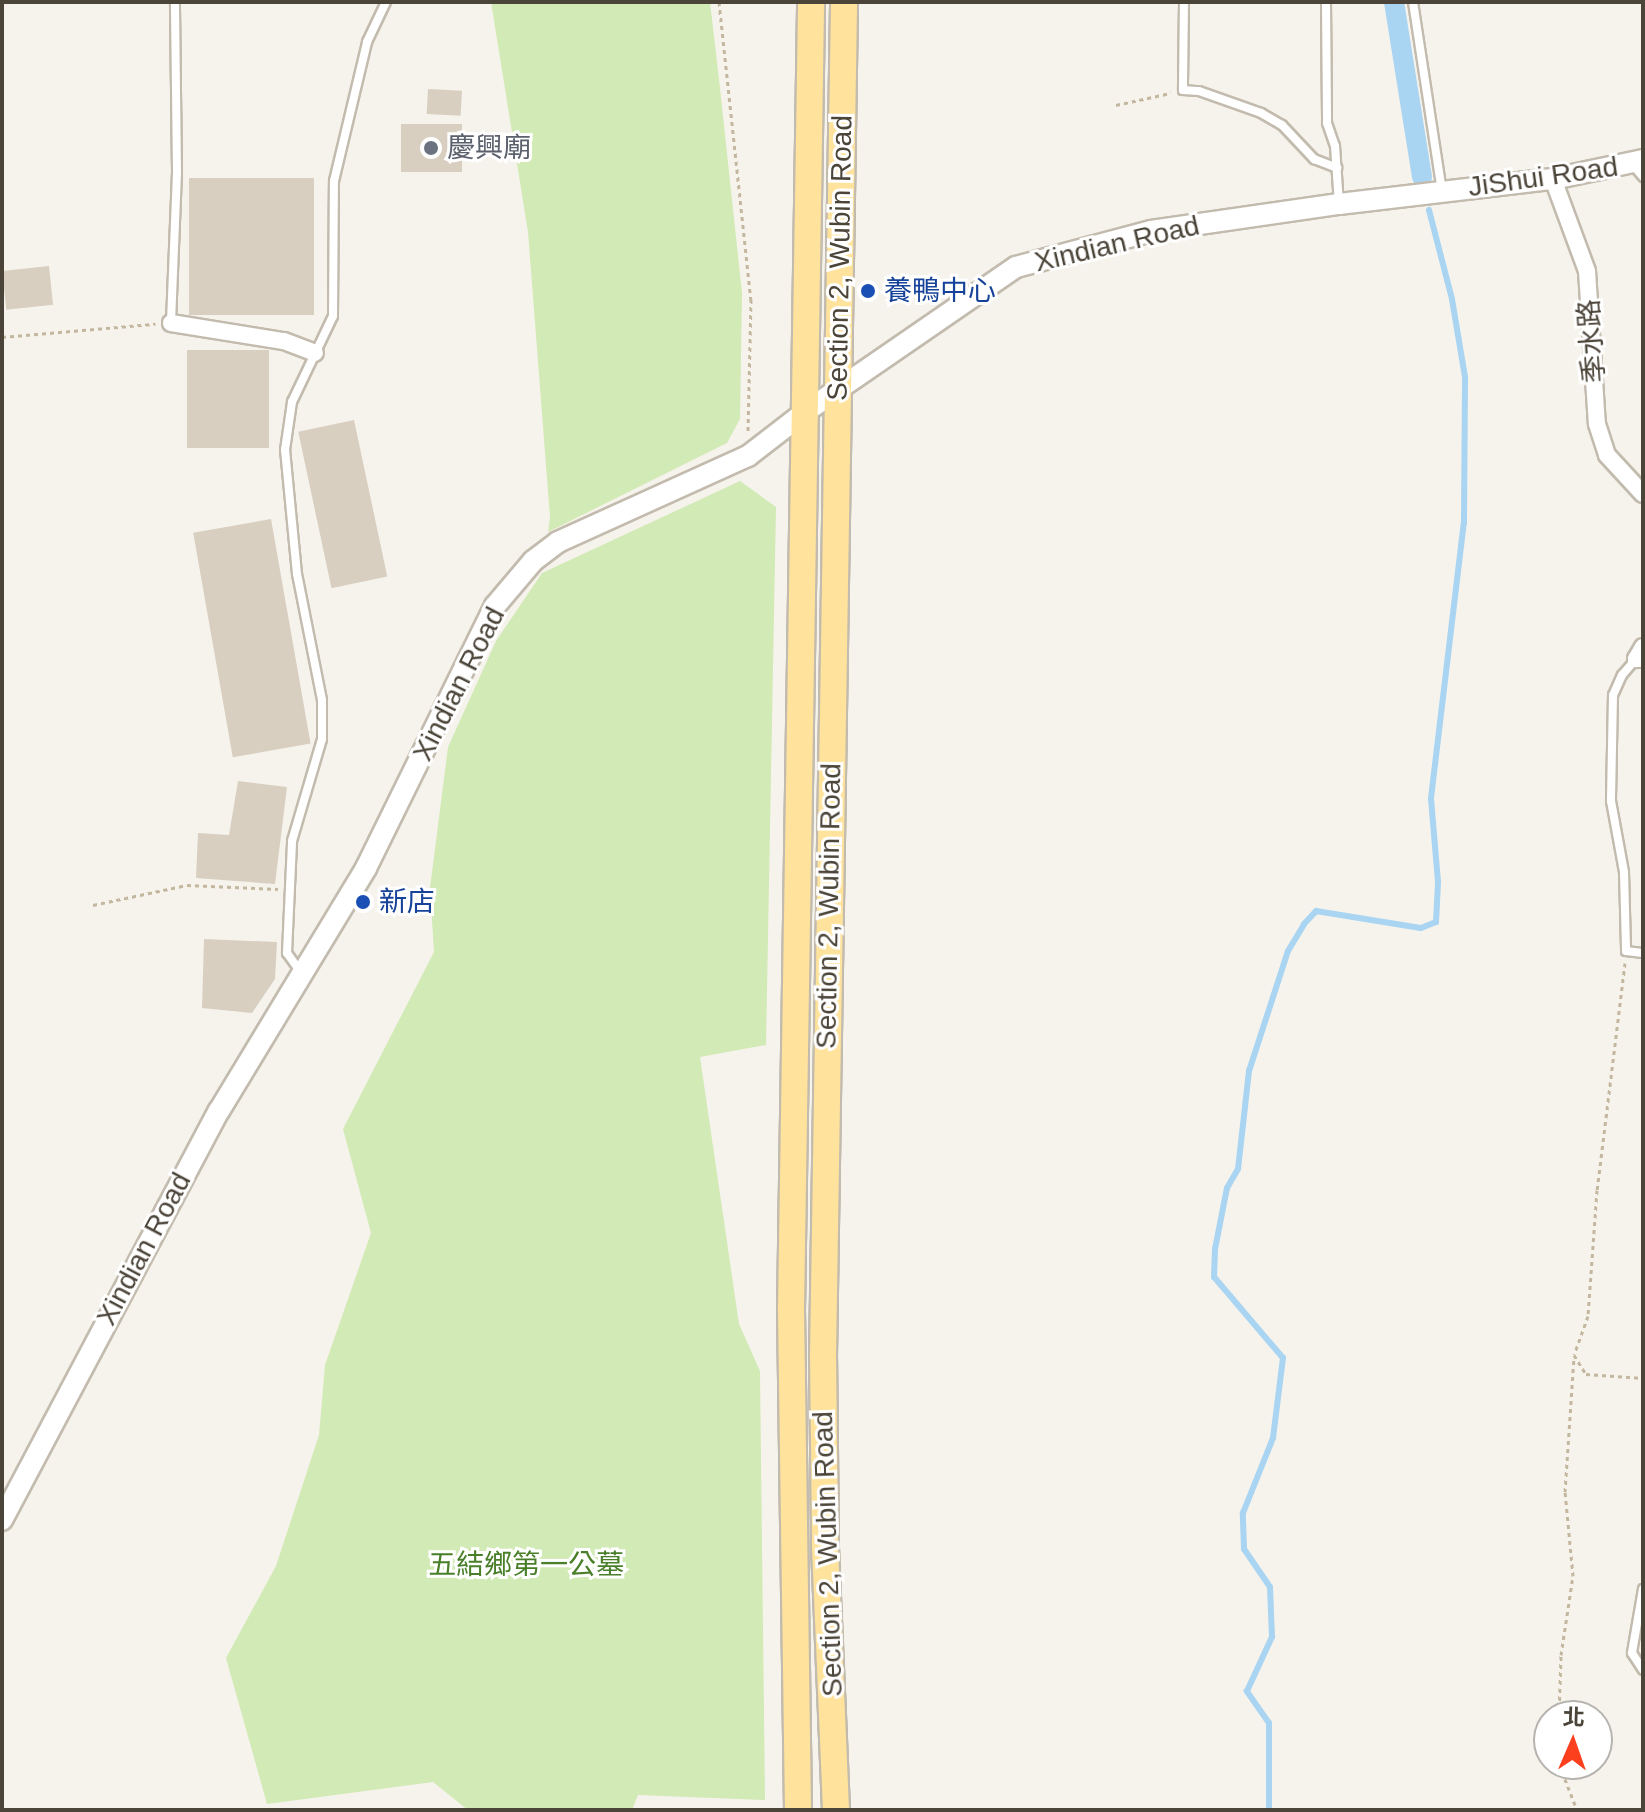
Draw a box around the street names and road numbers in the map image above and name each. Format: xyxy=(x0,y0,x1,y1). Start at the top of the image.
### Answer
street label: Section 2, Wubin Road xyxy=(821,115,859,401)
street label: JiShui Road xyxy=(1466,150,1620,204)
street label: Xindian Road xyxy=(1031,209,1203,279)
street label: 季水路 xyxy=(1572,298,1612,384)
street label: Xindian Road xyxy=(406,601,512,767)
street label: Section 2, Wubin Road xyxy=(810,763,848,1049)
street label: Xindian Road xyxy=(90,1167,198,1331)
street label: Section 2, Wubin Road xyxy=(806,1411,850,1697)

